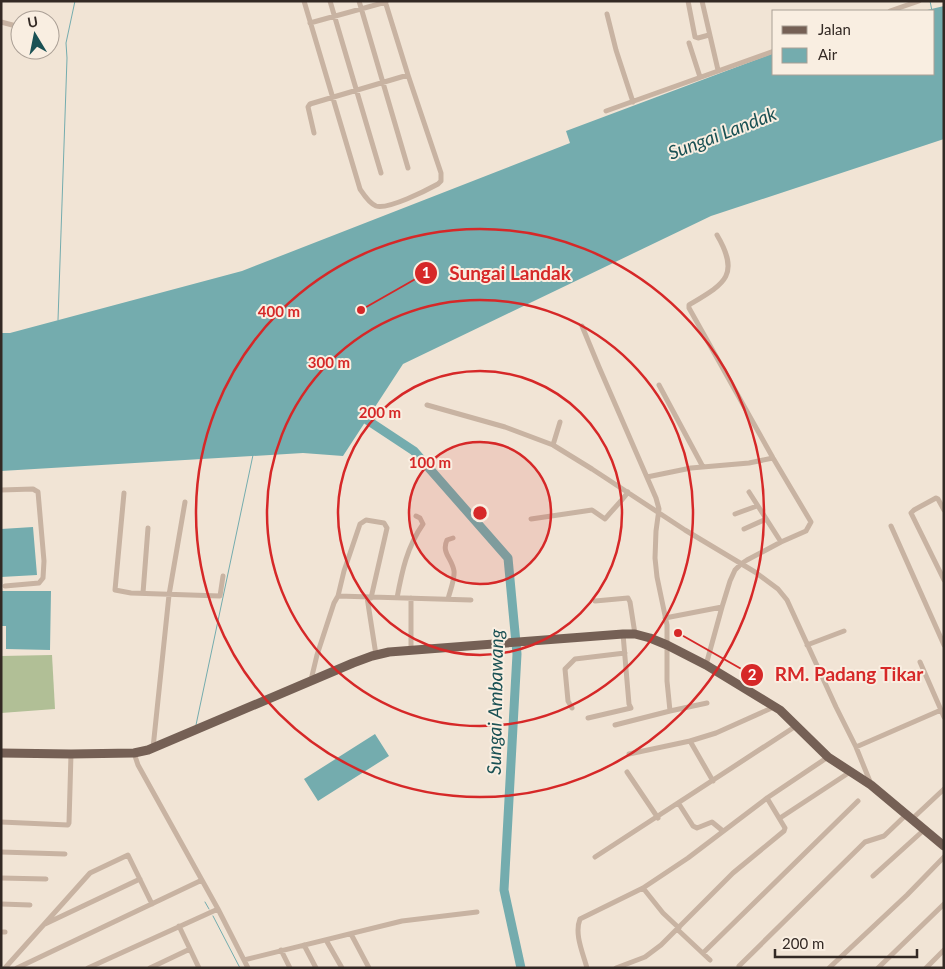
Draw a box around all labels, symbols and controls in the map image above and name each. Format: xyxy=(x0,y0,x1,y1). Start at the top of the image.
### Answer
north arrow xyxy=(10,10,60,60)
legend xyxy=(772,10,935,75)
text: U xyxy=(26,12,39,31)
text: Jalan xyxy=(818,20,851,38)
text: Air xyxy=(818,45,838,63)
water label: Sungai Landak xyxy=(664,101,780,164)
callout: Sungai Landak xyxy=(414,256,580,290)
text: Sungai Landak xyxy=(449,261,572,284)
text: 1 xyxy=(422,263,430,281)
text: 400 m xyxy=(258,302,300,320)
text: 300 m xyxy=(308,353,350,371)
text: 200 m xyxy=(359,403,401,421)
text: 100 m xyxy=(409,453,451,471)
centre of rings xyxy=(471,504,489,522)
water label: Sungai Ambawang xyxy=(482,628,507,775)
callout: RM. Padang Tikar xyxy=(739,658,933,692)
text: RM. Padang Tikar xyxy=(775,662,924,685)
text: 2 xyxy=(748,665,757,683)
scale bar xyxy=(775,926,918,958)
text: 200 m xyxy=(782,934,824,952)

